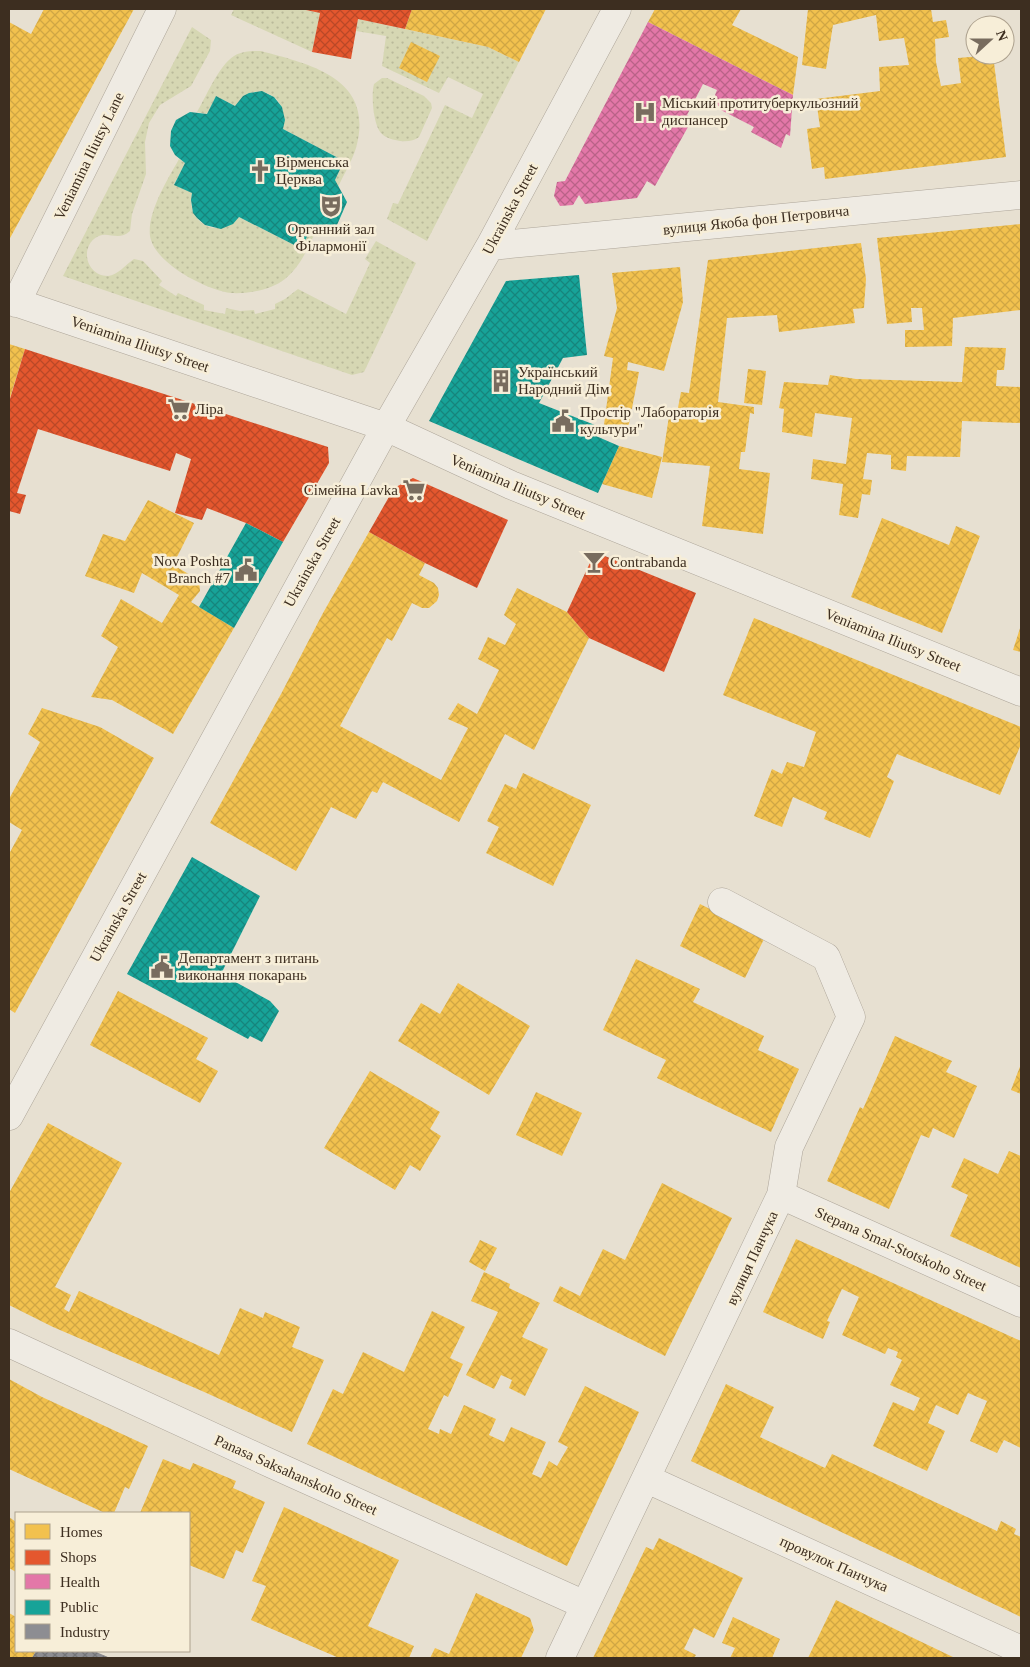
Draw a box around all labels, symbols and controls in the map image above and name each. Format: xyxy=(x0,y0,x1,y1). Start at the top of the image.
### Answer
north arrow xyxy=(965,15,1015,65)
text: N xyxy=(993,28,1010,43)
street label: Veniamina Iliutsy Lane xyxy=(51,89,127,222)
place label: Міський протитуберкульозний диспансер xyxy=(662,95,859,128)
hospital icon: Міський протитуберкульозний диспансер xyxy=(632,99,658,125)
place label: Вірменська Церква xyxy=(276,154,349,187)
church icon: Вірменська Церква xyxy=(247,158,273,184)
street label: Ukrainska Street xyxy=(479,160,541,257)
theatre icon: Органний зал Філармонії xyxy=(318,193,344,219)
street label: вулиця Якоба фон Петровича xyxy=(662,202,850,238)
place label: Органний зал Філармонії xyxy=(287,221,375,254)
street label: Veniamina Iliutsy Street xyxy=(69,313,212,375)
place label: Український Народний Дім xyxy=(518,364,610,397)
building icon: Український Народний Дім xyxy=(488,368,514,394)
supermarket icon: Ліра xyxy=(166,396,192,422)
place label: Ліра xyxy=(195,401,224,417)
place label: Простір "Лабораторія культури" xyxy=(580,404,719,437)
public building icon: Простір "Лабораторія культури" xyxy=(550,408,576,434)
street label: Veniamina Iliutsy Street xyxy=(448,451,589,523)
supermarket icon: Сімейна Lavka xyxy=(401,477,427,503)
place label: Сімейна Lavka xyxy=(304,482,398,498)
street label: Ukrainska Street xyxy=(281,513,344,610)
bar icon: Contrabanda xyxy=(581,549,607,575)
place label: Nova Poshta Branch #7 xyxy=(154,553,230,586)
place label: Contrabanda xyxy=(610,554,687,570)
public building icon: Nova Poshta Branch #7 xyxy=(233,557,259,583)
street label: Veniamina Iliutsy Street xyxy=(823,605,964,675)
street label: Ukrainska Street xyxy=(87,868,150,965)
place label: Департамент з питань виконання покарань xyxy=(178,950,319,983)
public building icon: Департамент з питань виконання покарань xyxy=(149,954,175,980)
street label: Stepana Smal-Stotskoho Street xyxy=(813,1204,990,1294)
street label: вулиця Панчука xyxy=(723,1208,781,1308)
street label: Panasa Saksahanskoho Street xyxy=(212,1432,381,1519)
legend xyxy=(15,1512,190,1652)
text: Homes xyxy=(60,1524,103,1540)
street label: провулок Панчука xyxy=(777,1533,891,1595)
text: Shops xyxy=(60,1549,97,1565)
text: Health xyxy=(60,1574,100,1590)
text: Public xyxy=(60,1599,99,1615)
text: Industry xyxy=(60,1624,110,1640)

